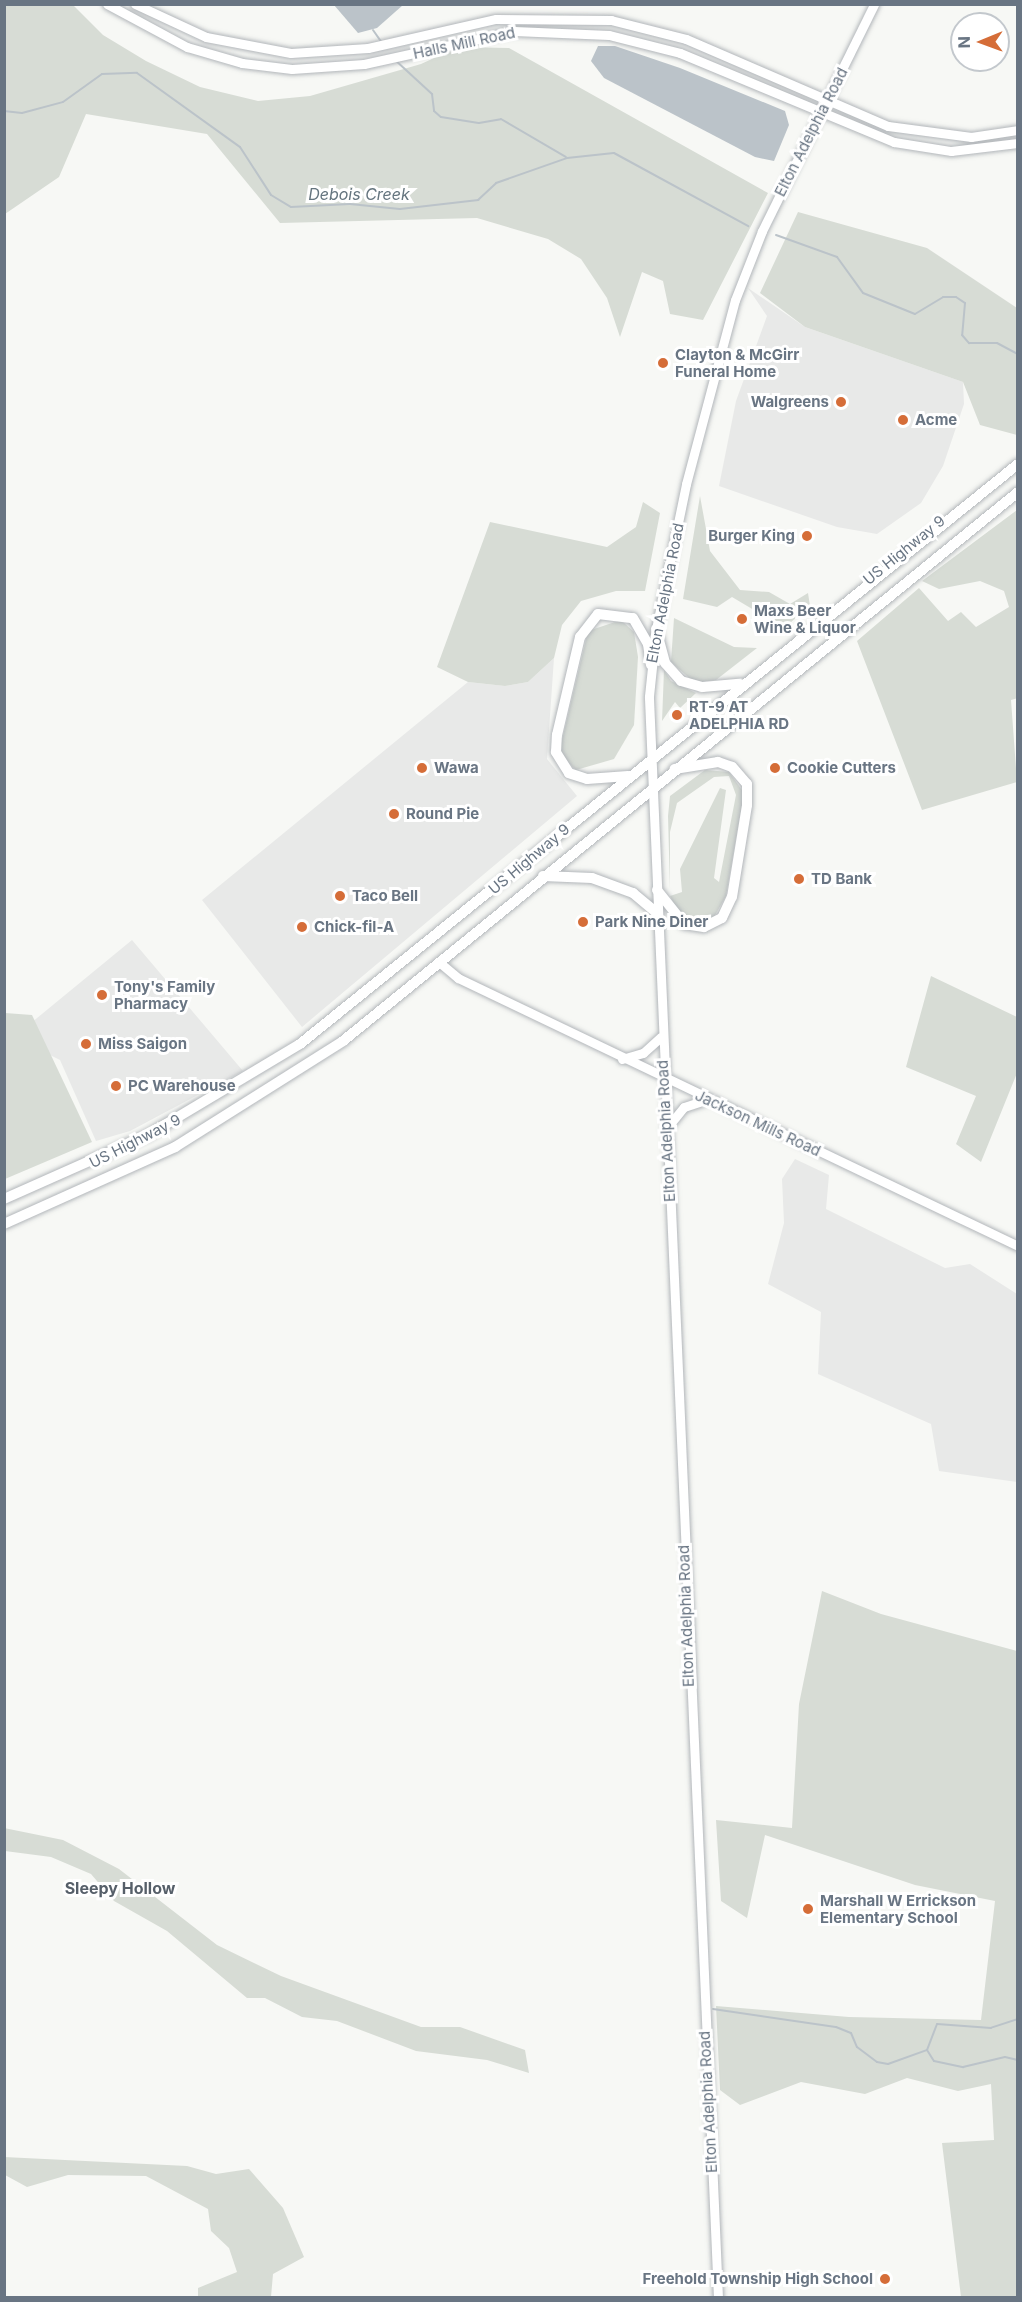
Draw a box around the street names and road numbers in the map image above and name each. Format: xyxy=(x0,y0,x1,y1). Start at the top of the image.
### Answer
street label: Halls Mill Road xyxy=(411,23,517,63)
street label: Elton Adelphia Road xyxy=(771,65,851,199)
street label: US Highway 9 xyxy=(859,511,949,589)
street label: Elton Adelphia Road xyxy=(643,522,687,664)
street label: US Highway 9 xyxy=(485,820,573,898)
street label: Elton Adelphia Road xyxy=(653,1060,679,1202)
street label: Jackson Mills Road xyxy=(692,1086,824,1160)
street label: US Highway 9 xyxy=(86,1110,184,1172)
street label: Elton Adelphia Road xyxy=(675,1545,697,1687)
street label: Elton Adelphia Road xyxy=(695,2031,721,2173)

